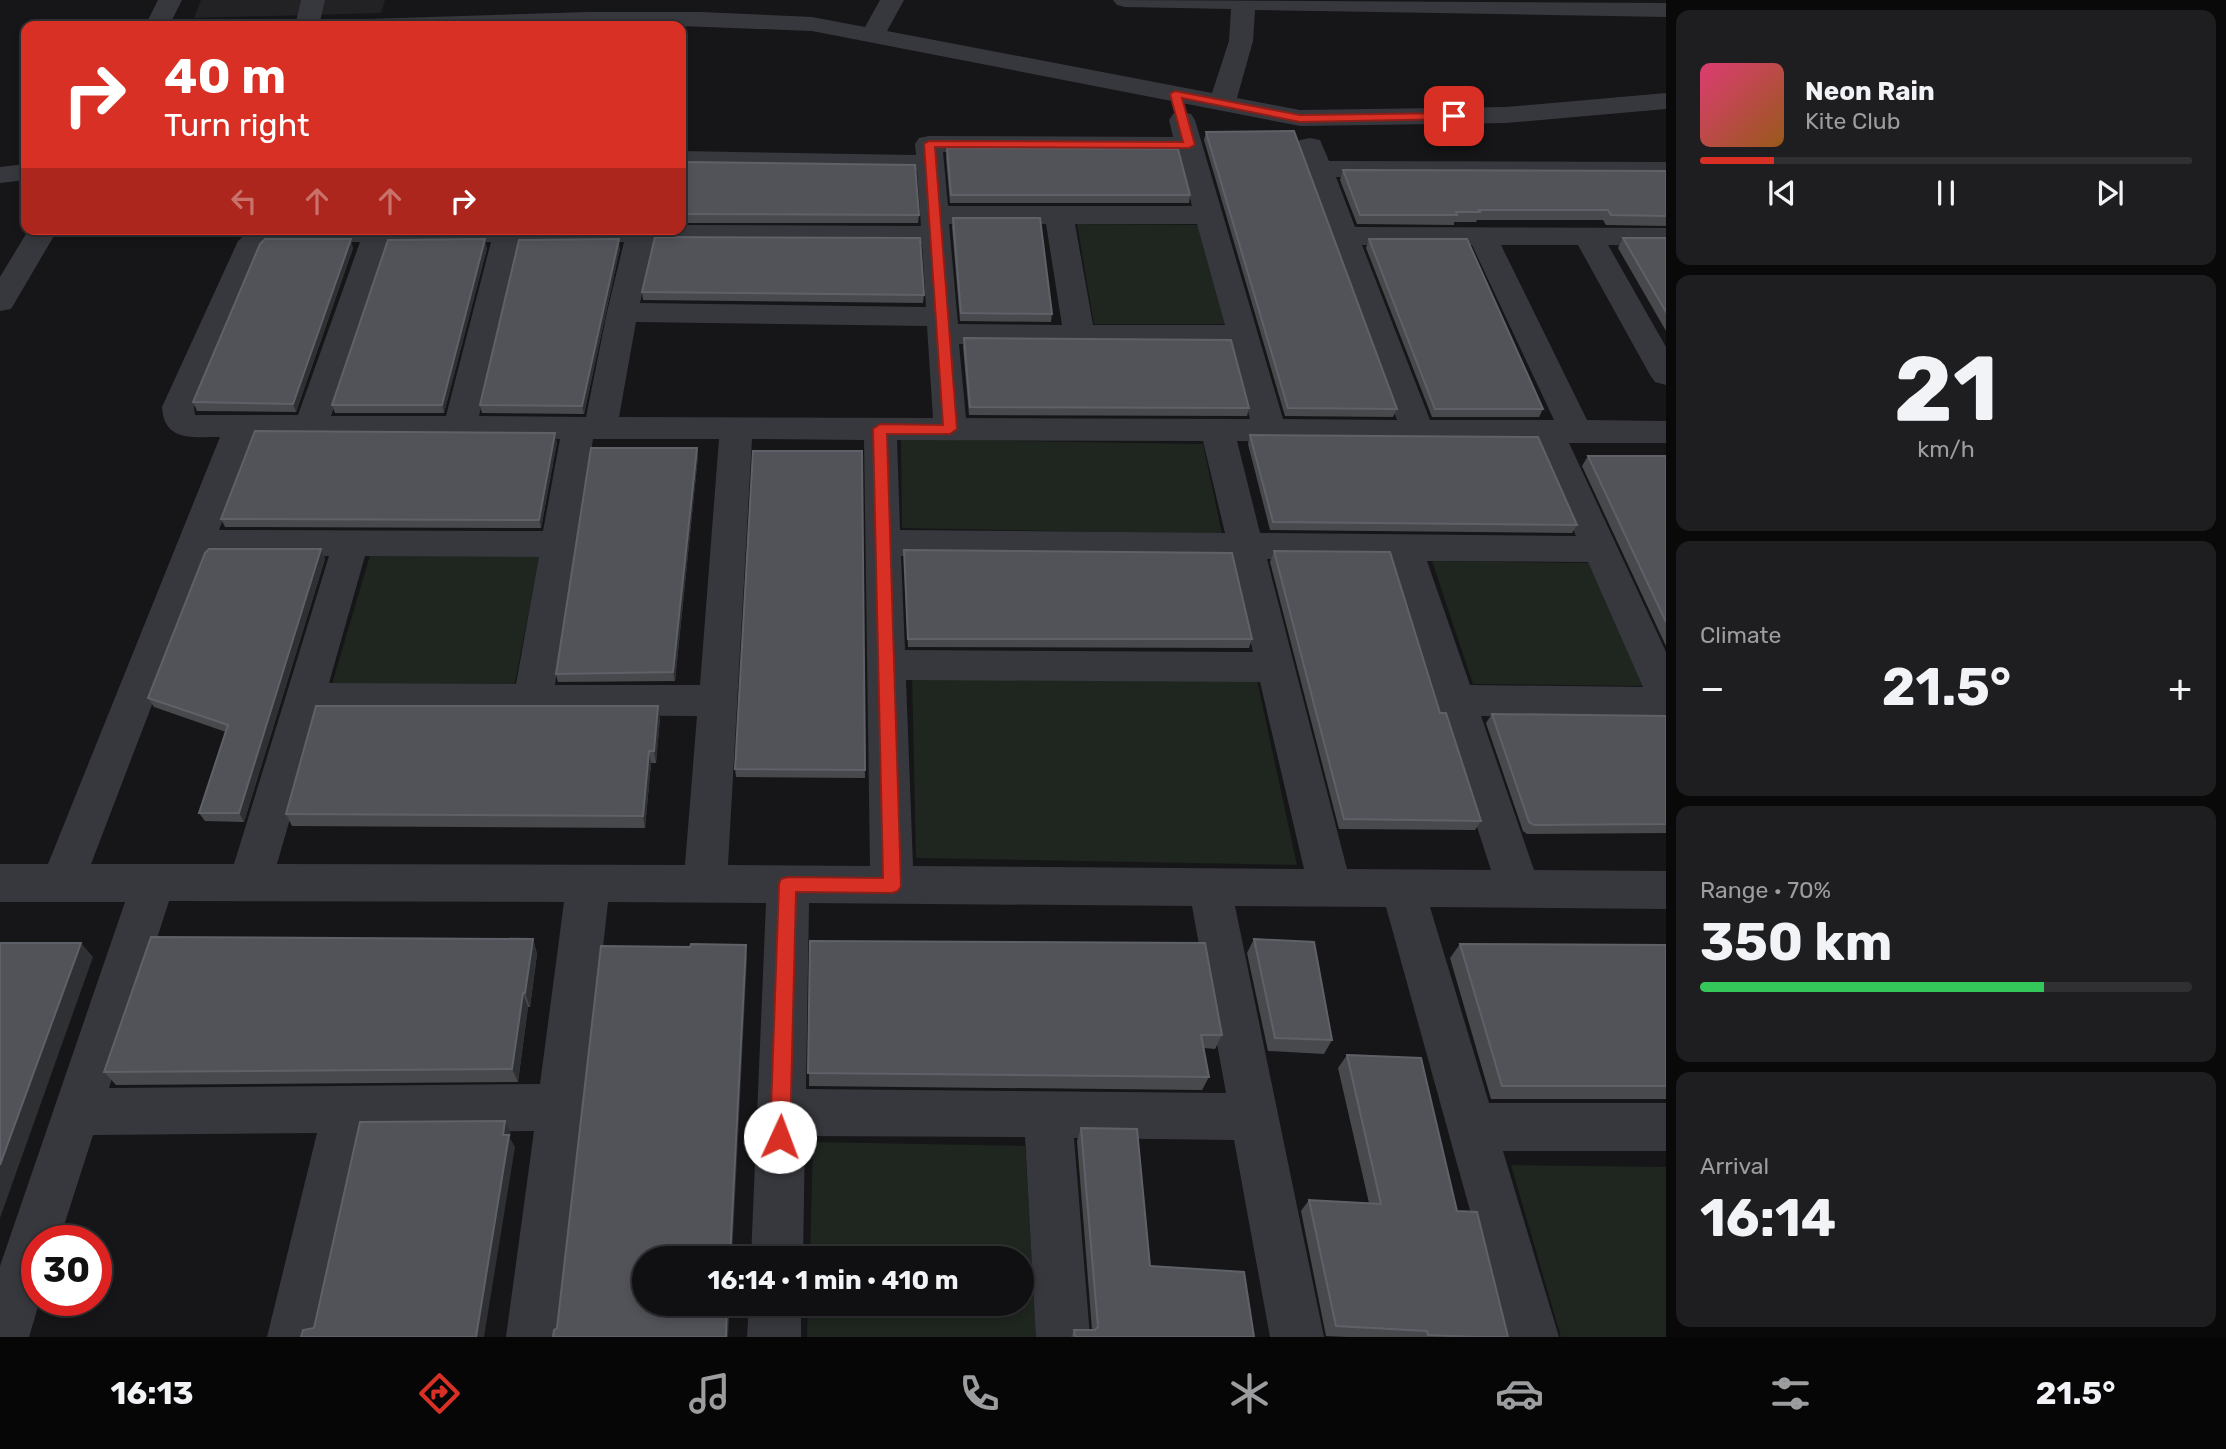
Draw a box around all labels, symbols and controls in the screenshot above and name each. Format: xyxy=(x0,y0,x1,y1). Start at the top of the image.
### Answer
text: 40 m xyxy=(164,47,286,105)
icon: right xyxy=(49,49,140,140)
text: Neon Rain xyxy=(1805,76,1935,107)
pin xyxy=(1424,86,1484,146)
icon: arrive xyxy=(1435,97,1473,135)
text: Turn right xyxy=(164,106,309,144)
text: Kite Club xyxy=(1805,107,1900,135)
icon: previous xyxy=(1763,174,1801,212)
icon: pause xyxy=(1927,174,1965,212)
icon: next xyxy=(2091,174,2129,212)
icon: left xyxy=(225,182,263,220)
icon: ahead xyxy=(298,182,336,220)
icon: ahead xyxy=(371,182,409,220)
icon: right xyxy=(444,182,482,220)
text: 21 xyxy=(1894,335,1998,443)
text: km/h xyxy=(1917,435,1975,463)
text: Climate xyxy=(1700,621,1781,649)
text: 21.5° xyxy=(1882,656,2011,718)
text: − xyxy=(1700,665,1725,711)
text: + xyxy=(2168,665,2192,711)
text: Range · 70% xyxy=(1700,876,1831,904)
text: 350 km xyxy=(1700,911,1892,973)
position arrow xyxy=(743,1100,817,1174)
text: Arrival xyxy=(1700,1152,1769,1180)
text: 16:14 xyxy=(1700,1187,1836,1249)
speed limit sign: 30 xyxy=(21,1225,112,1316)
text: 16:14 · 1 min · 410 m xyxy=(708,1265,958,1296)
icon: directions xyxy=(415,1369,464,1418)
icon: music xyxy=(685,1369,734,1418)
icon: phone xyxy=(955,1369,1004,1418)
icon: climate xyxy=(1225,1369,1274,1418)
icon: car xyxy=(1495,1369,1544,1418)
icon: filters xyxy=(1766,1369,1815,1418)
text: 16:13 xyxy=(111,1374,194,1412)
text: 21.5° xyxy=(2036,1374,2115,1412)

